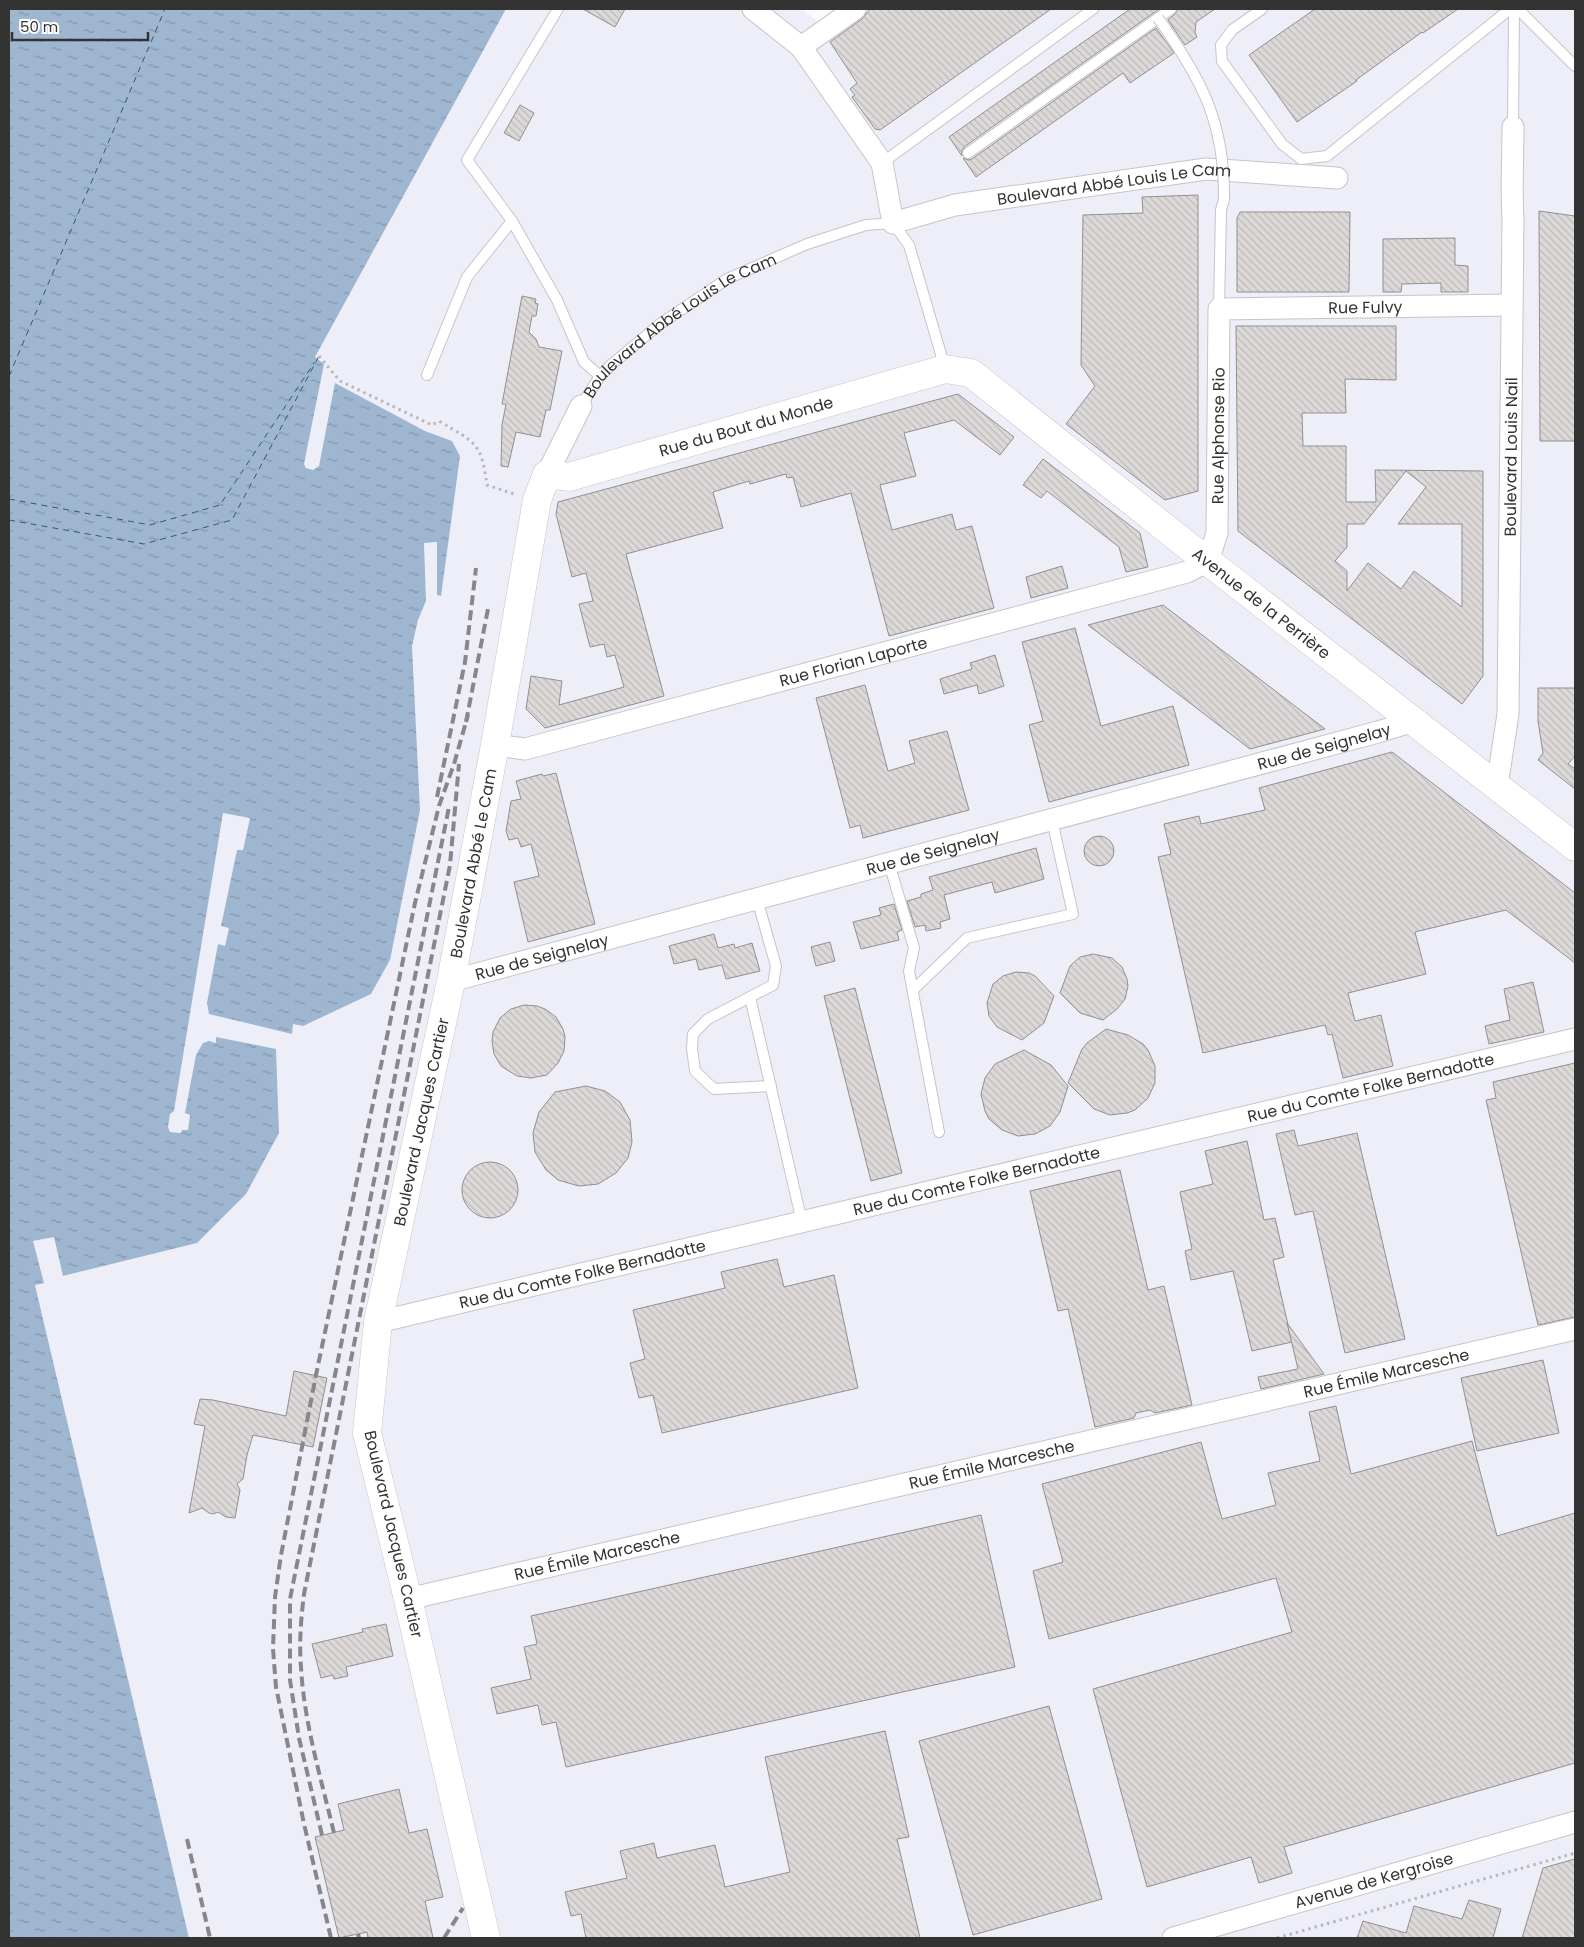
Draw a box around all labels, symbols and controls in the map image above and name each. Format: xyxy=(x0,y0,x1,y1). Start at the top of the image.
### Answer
scale bar xyxy=(12,10,149,42)
text: 50 m xyxy=(20,16,58,37)
street label: Boulevard Abbé Louis Le Cam xyxy=(995,158,1232,211)
street label: Boulevard Abbé Louis Le Cam xyxy=(578,248,780,403)
street label: Rue Fulvy xyxy=(1328,295,1403,320)
street label: Rue Alphonse Rio xyxy=(1206,367,1230,504)
street label: Boulevard Louis Nail xyxy=(1499,377,1523,536)
street label: Rue du Bout du Monde xyxy=(656,391,836,463)
street label: Avenue de la Perrière xyxy=(1187,542,1335,665)
street label: Rue Florian Laporte xyxy=(777,631,930,693)
street label: Rue de Seignelay xyxy=(1255,718,1394,776)
street label: Boulevard Abbé Le Cam xyxy=(445,767,502,960)
street label: Rue de Seignelay xyxy=(864,823,1002,881)
street label: Rue de Seignelay xyxy=(473,928,611,986)
street label: Boulevard Jacques Cartier xyxy=(388,1016,455,1228)
street label: Rue du Comte Folke Bernadotte xyxy=(1245,1048,1496,1128)
street label: Rue du Comte Folke Bernadotte xyxy=(851,1141,1102,1221)
street label: Rue du Comte Folke Bernadotte xyxy=(457,1234,708,1314)
street label: Rue Émile Marcesche xyxy=(1301,1343,1471,1403)
street label: Boulevard Jacques Cartier xyxy=(358,1428,429,1640)
street label: Rue Émile Marcesche xyxy=(907,1434,1077,1495)
street label: Rue Émile Marcesche xyxy=(512,1525,682,1586)
street label: Avenue de Kergroise xyxy=(1292,1847,1456,1914)

